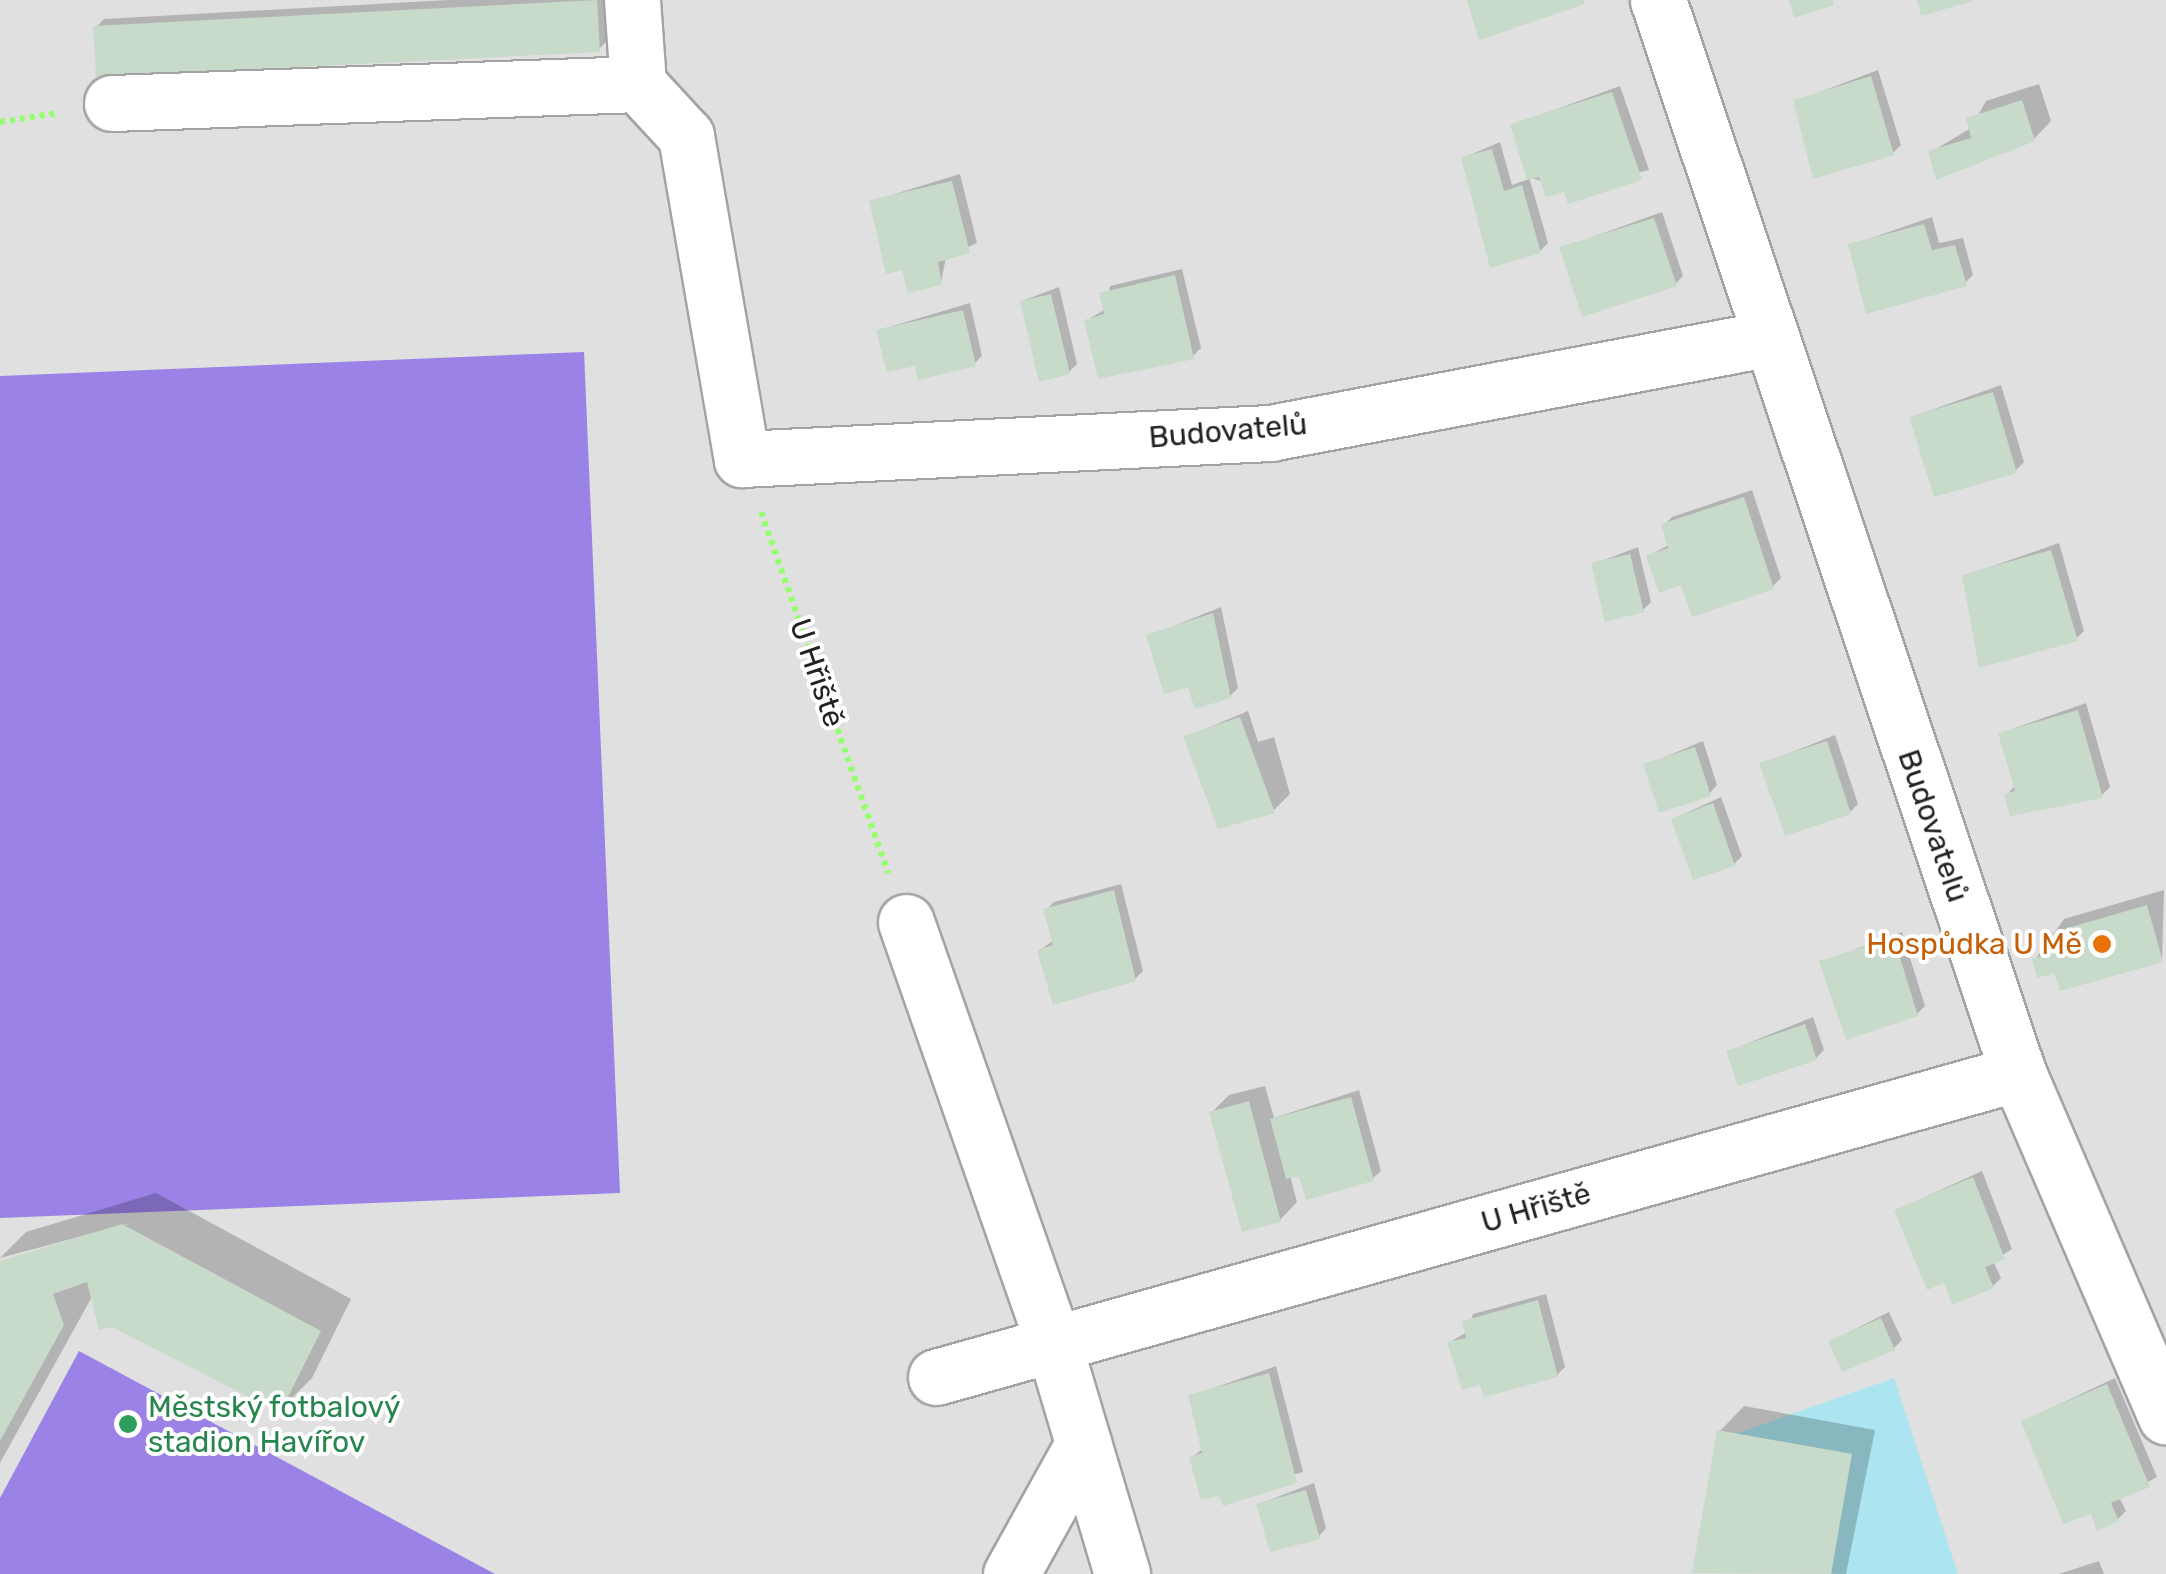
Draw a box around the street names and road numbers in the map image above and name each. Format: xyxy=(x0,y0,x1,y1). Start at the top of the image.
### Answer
street label: Budovatelů xyxy=(1147,406,1309,456)
street label: U Hřiště xyxy=(782,614,852,732)
street label: Budovatelů xyxy=(1890,745,1976,907)
street label: U Hřiště xyxy=(1477,1175,1595,1241)

